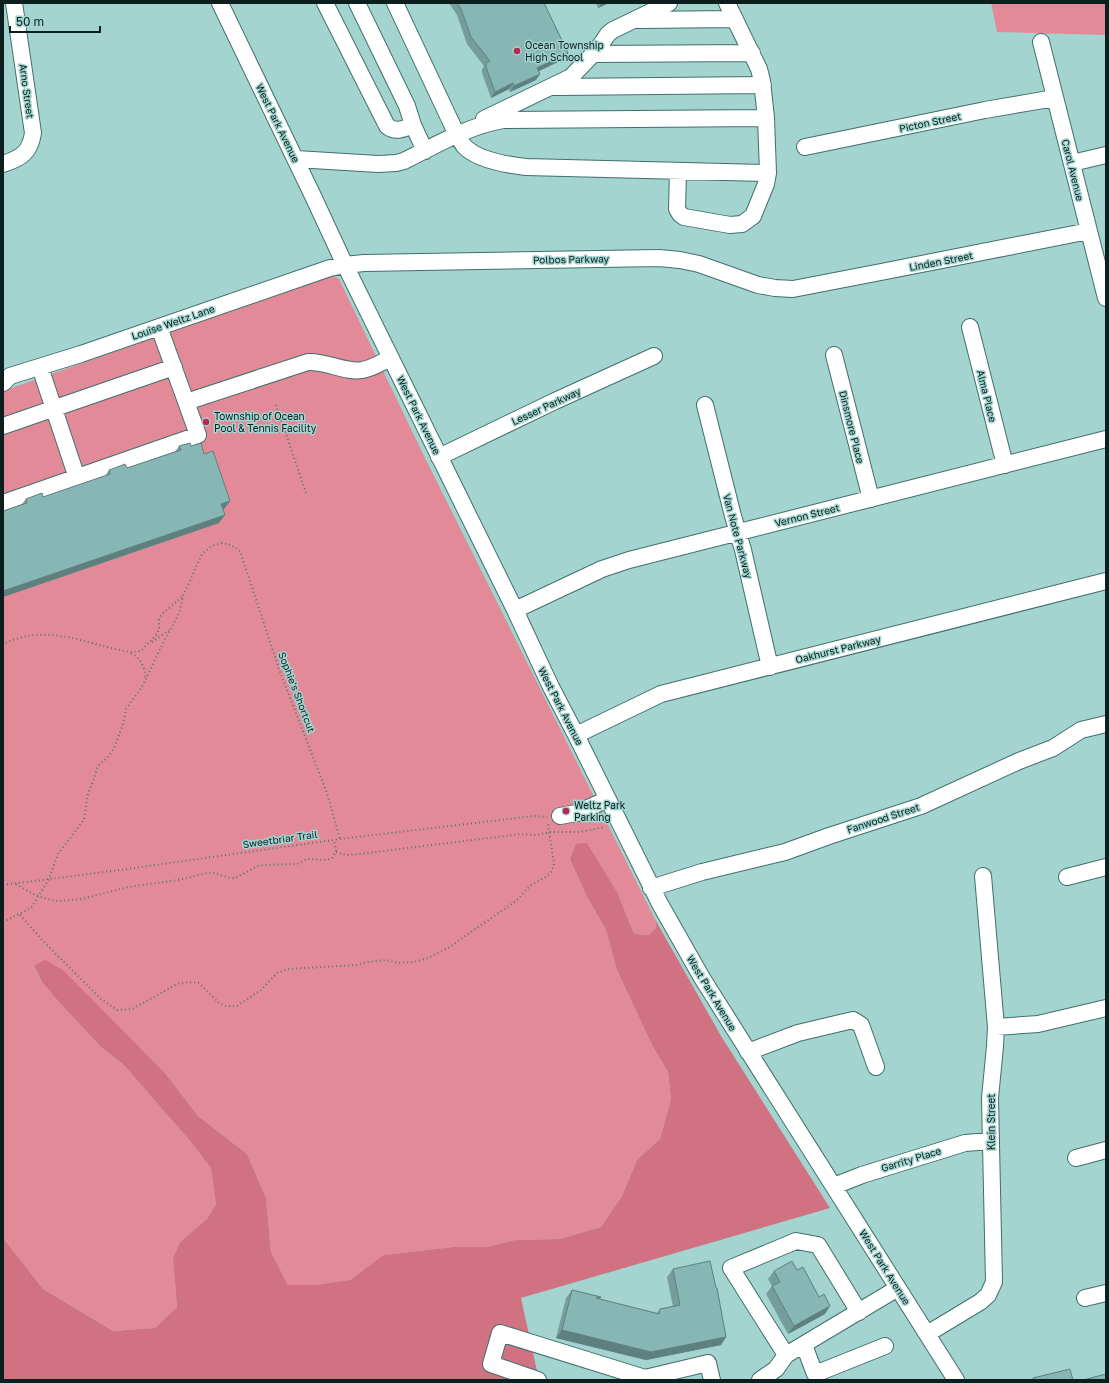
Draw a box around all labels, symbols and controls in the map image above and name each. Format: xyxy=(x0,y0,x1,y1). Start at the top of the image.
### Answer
scale bar xyxy=(10,8,100,34)
text: 50 m xyxy=(16,14,44,29)
place label: Ocean Township High School xyxy=(525,39,604,63)
marker: Ocean Township High School xyxy=(512,46,522,56)
street label: Arno Street xyxy=(17,63,37,119)
street label: West Park Avenue xyxy=(254,82,302,165)
street label: Picton Street xyxy=(898,110,962,134)
street label: Carol Avenue xyxy=(1060,138,1087,202)
street label: Linden Street xyxy=(908,249,974,273)
street label: Polbos Parkway xyxy=(533,252,610,266)
street label: Louise Weltz Lane xyxy=(130,302,216,342)
street label: Alma Place xyxy=(975,369,999,424)
street label: West Park Avenue xyxy=(395,374,443,457)
street label: Lesser Parkway xyxy=(510,385,583,427)
street label: Dinsmore Place xyxy=(837,389,867,465)
place label: Township of Ocean Pool & Tennis Facility xyxy=(214,410,317,434)
marker: Township of Ocean Pool & Tennis Facility xyxy=(201,417,211,427)
street label: Van Note Parkway xyxy=(721,492,755,580)
street label: Vernon Street xyxy=(773,501,841,529)
street label: Oakhurst Parkway xyxy=(794,633,882,665)
street label: Sophie's Shortcut xyxy=(276,650,318,734)
street label: West Park Avenue xyxy=(536,665,586,747)
place label: Weltz Park Parking xyxy=(574,799,626,823)
street label: Fanwood Street xyxy=(845,801,921,835)
marker: Weltz Park Parking xyxy=(561,806,571,816)
street label: Sweetbriar Trail xyxy=(242,828,318,850)
street label: West Park Avenue xyxy=(685,953,739,1033)
street label: Klein Street xyxy=(985,1094,997,1150)
street label: Garrity Place xyxy=(880,1144,943,1174)
street label: West Park Avenue xyxy=(857,1227,913,1307)

